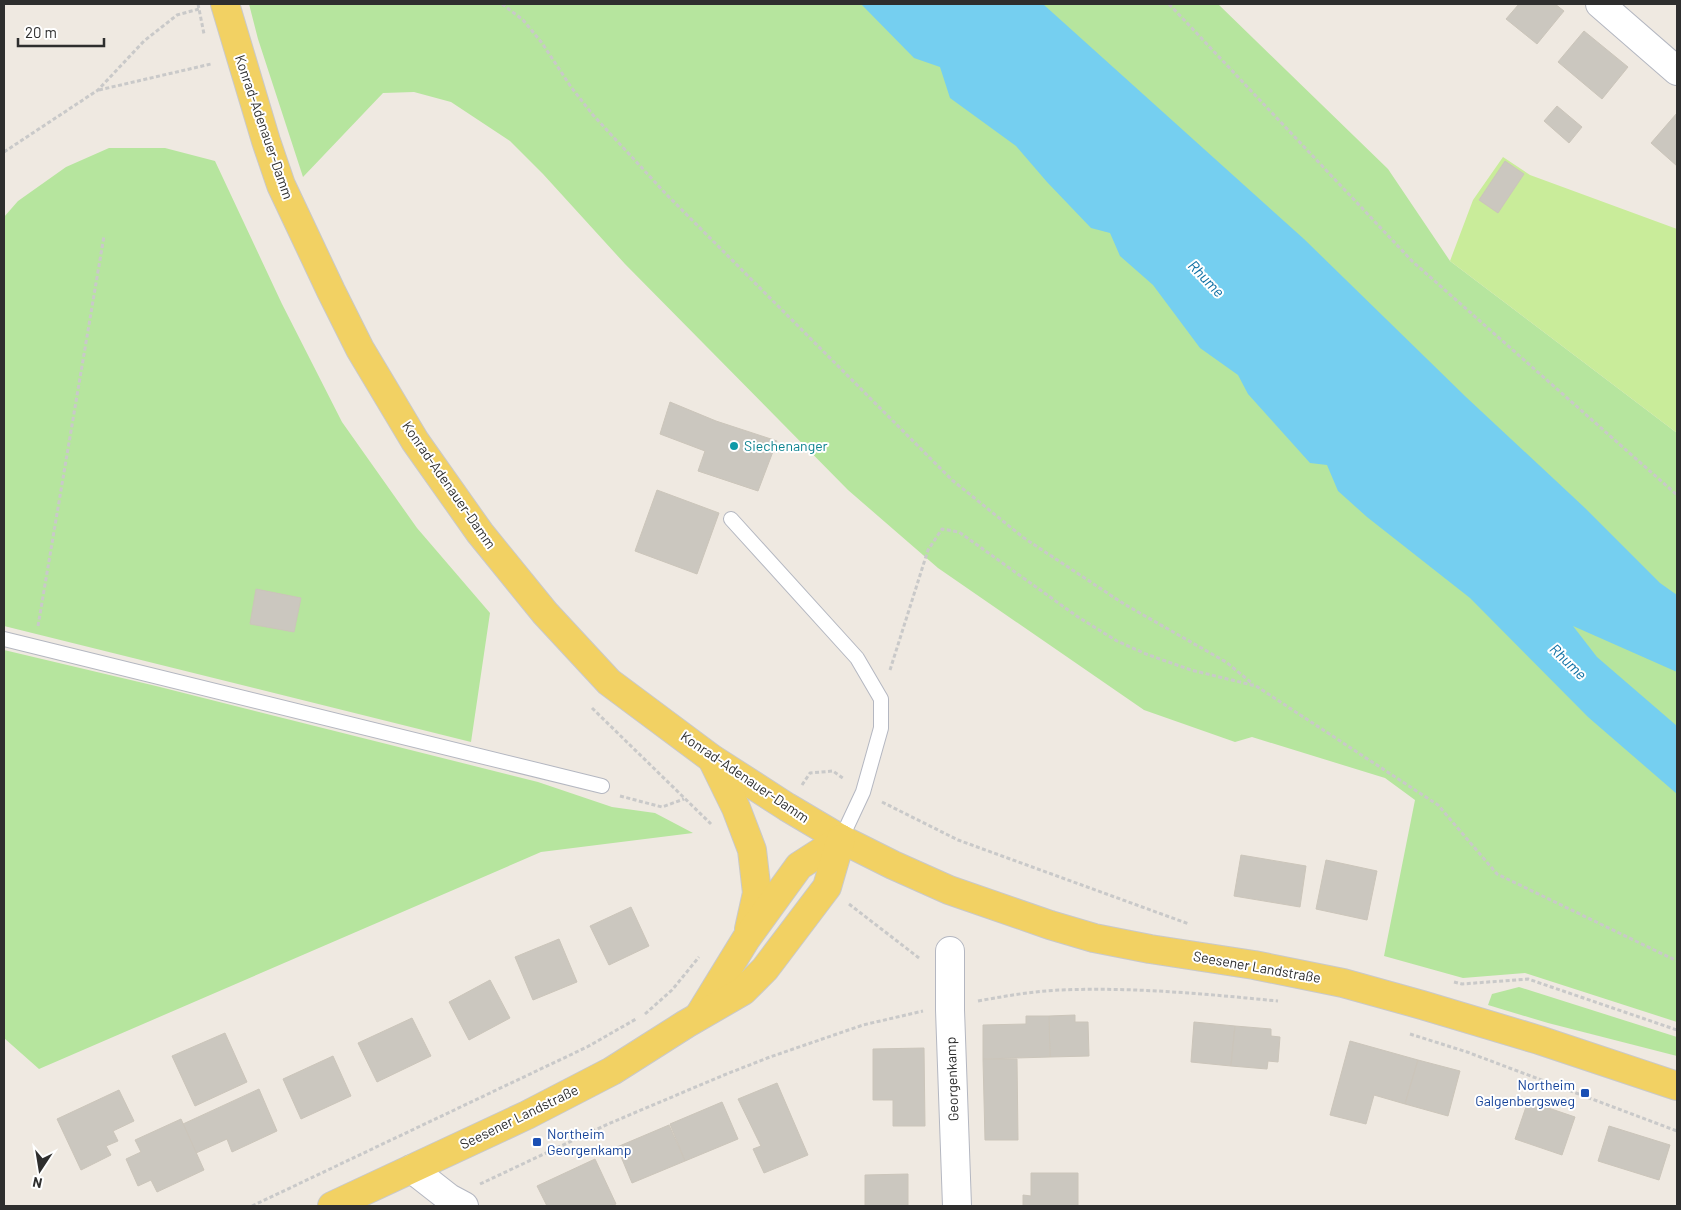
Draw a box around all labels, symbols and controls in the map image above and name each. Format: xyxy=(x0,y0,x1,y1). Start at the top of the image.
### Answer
scale bar xyxy=(18,15,104,47)
text: 20 m xyxy=(25,23,57,41)
street label: Konrad-Adenauer-Damm xyxy=(232,52,297,201)
water label: Rhume xyxy=(1185,256,1229,301)
street label: Konrad-Adenauer-Damm xyxy=(399,418,500,552)
place label: Siechenanger xyxy=(744,437,828,454)
marker: Siechenanger xyxy=(728,440,740,452)
water label: Rhume xyxy=(1547,639,1591,683)
street label: Konrad-Adenauer-Damm xyxy=(678,727,813,826)
street label: Seesener Landstraße xyxy=(1192,947,1322,986)
street label: Georgenkamp xyxy=(942,1037,961,1121)
place label: Northeim Galgenbergsweg xyxy=(1475,1076,1575,1109)
street label: Seesener Landstraße xyxy=(457,1081,581,1153)
marker: Northeim Galgenbergsweg xyxy=(1579,1087,1591,1099)
place label: Northeim Georgenkamp xyxy=(547,1125,631,1158)
marker: Northeim Georgenkamp xyxy=(531,1136,543,1148)
north arrow xyxy=(15,1145,65,1195)
text: N xyxy=(31,1174,44,1192)

